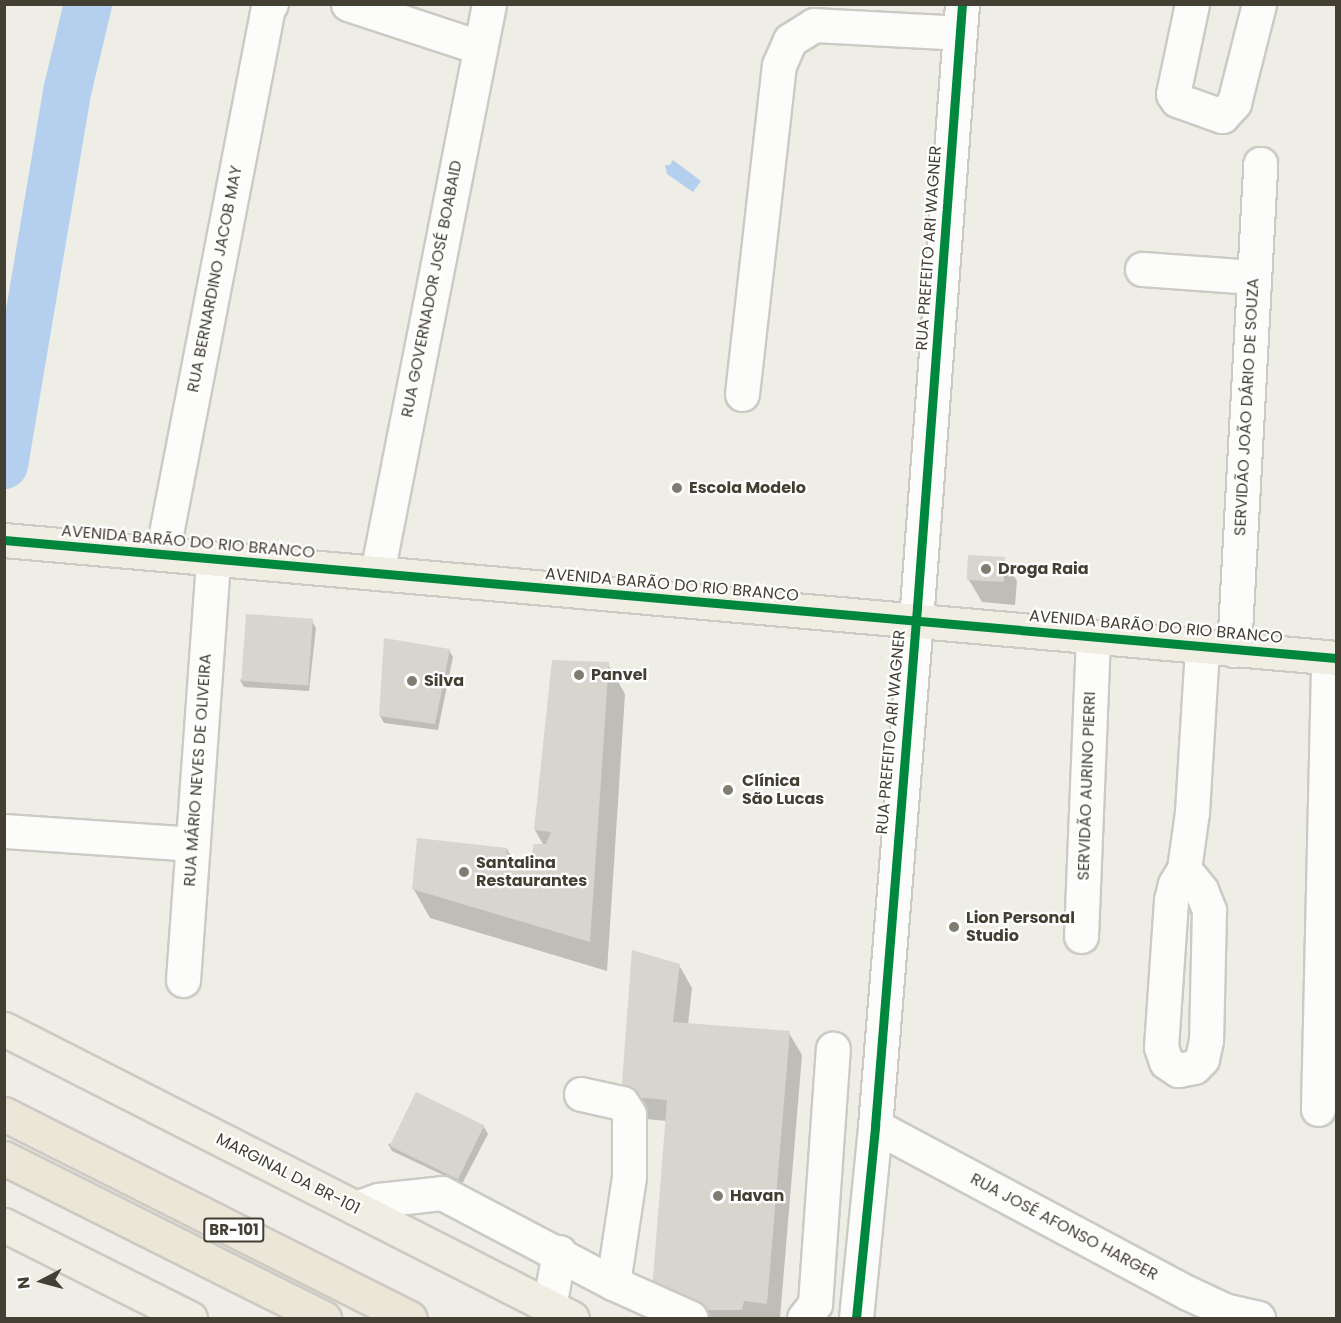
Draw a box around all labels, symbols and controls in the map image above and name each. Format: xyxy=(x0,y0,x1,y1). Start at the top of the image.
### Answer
street label: RUA PREFEITO ARI WAGNER xyxy=(912,145,946,351)
street label: RUA GOVERNADOR JOSÉ BOABAID xyxy=(398,159,466,419)
street label: RUA BERNARDINO JACOB MAY xyxy=(184,164,246,394)
street label: SERVIDÃO JOÃO DÁRIO DE SOUZA xyxy=(1231,278,1263,536)
place label: Escola Modelo xyxy=(689,478,806,498)
marker: Escola Modelo xyxy=(670,481,684,495)
street label: AVENIDA BARÃO DO RIO BRANCO xyxy=(60,521,316,563)
place label: Droga Raia xyxy=(998,559,1089,579)
marker: Droga Raia xyxy=(979,562,993,576)
street label: AVENIDA BARÃO DO RIO BRANCO xyxy=(544,564,800,606)
street label: AVENIDA BARÃO DO RIO BRANCO xyxy=(1028,606,1284,648)
street label: RUA PREFEITO ARI WAGNER xyxy=(872,629,910,835)
street label: RUA MÁRIO NEVES DE OLIVEIRA xyxy=(180,653,216,887)
place label: Panvel xyxy=(591,665,647,685)
marker: Panvel xyxy=(572,668,586,682)
place label: Silva xyxy=(424,671,464,691)
marker: Silva xyxy=(405,674,419,688)
street label: SERVIDÃO AURINO PIERRI xyxy=(1074,691,1100,881)
place label: Clínica São Lucas xyxy=(742,771,824,809)
marker: Clínica São Lucas xyxy=(719,781,737,799)
place label: Santalina Restaurantes xyxy=(476,853,587,891)
marker: Santalina Restaurantes xyxy=(457,865,471,879)
place label: Lion Personal Studio xyxy=(966,908,1075,946)
marker: Lion Personal Studio xyxy=(947,920,961,934)
street label: MARGINAL DA BR-101 xyxy=(213,1129,363,1219)
street label: RUA JOSÉ AFONSO HARGER xyxy=(967,1169,1161,1285)
place label: Havan xyxy=(730,1186,784,1206)
marker: Havan xyxy=(711,1189,725,1203)
road number: BR-101 xyxy=(202,1218,266,1242)
north arrow xyxy=(12,1251,72,1311)
text: N xyxy=(12,1276,36,1290)

